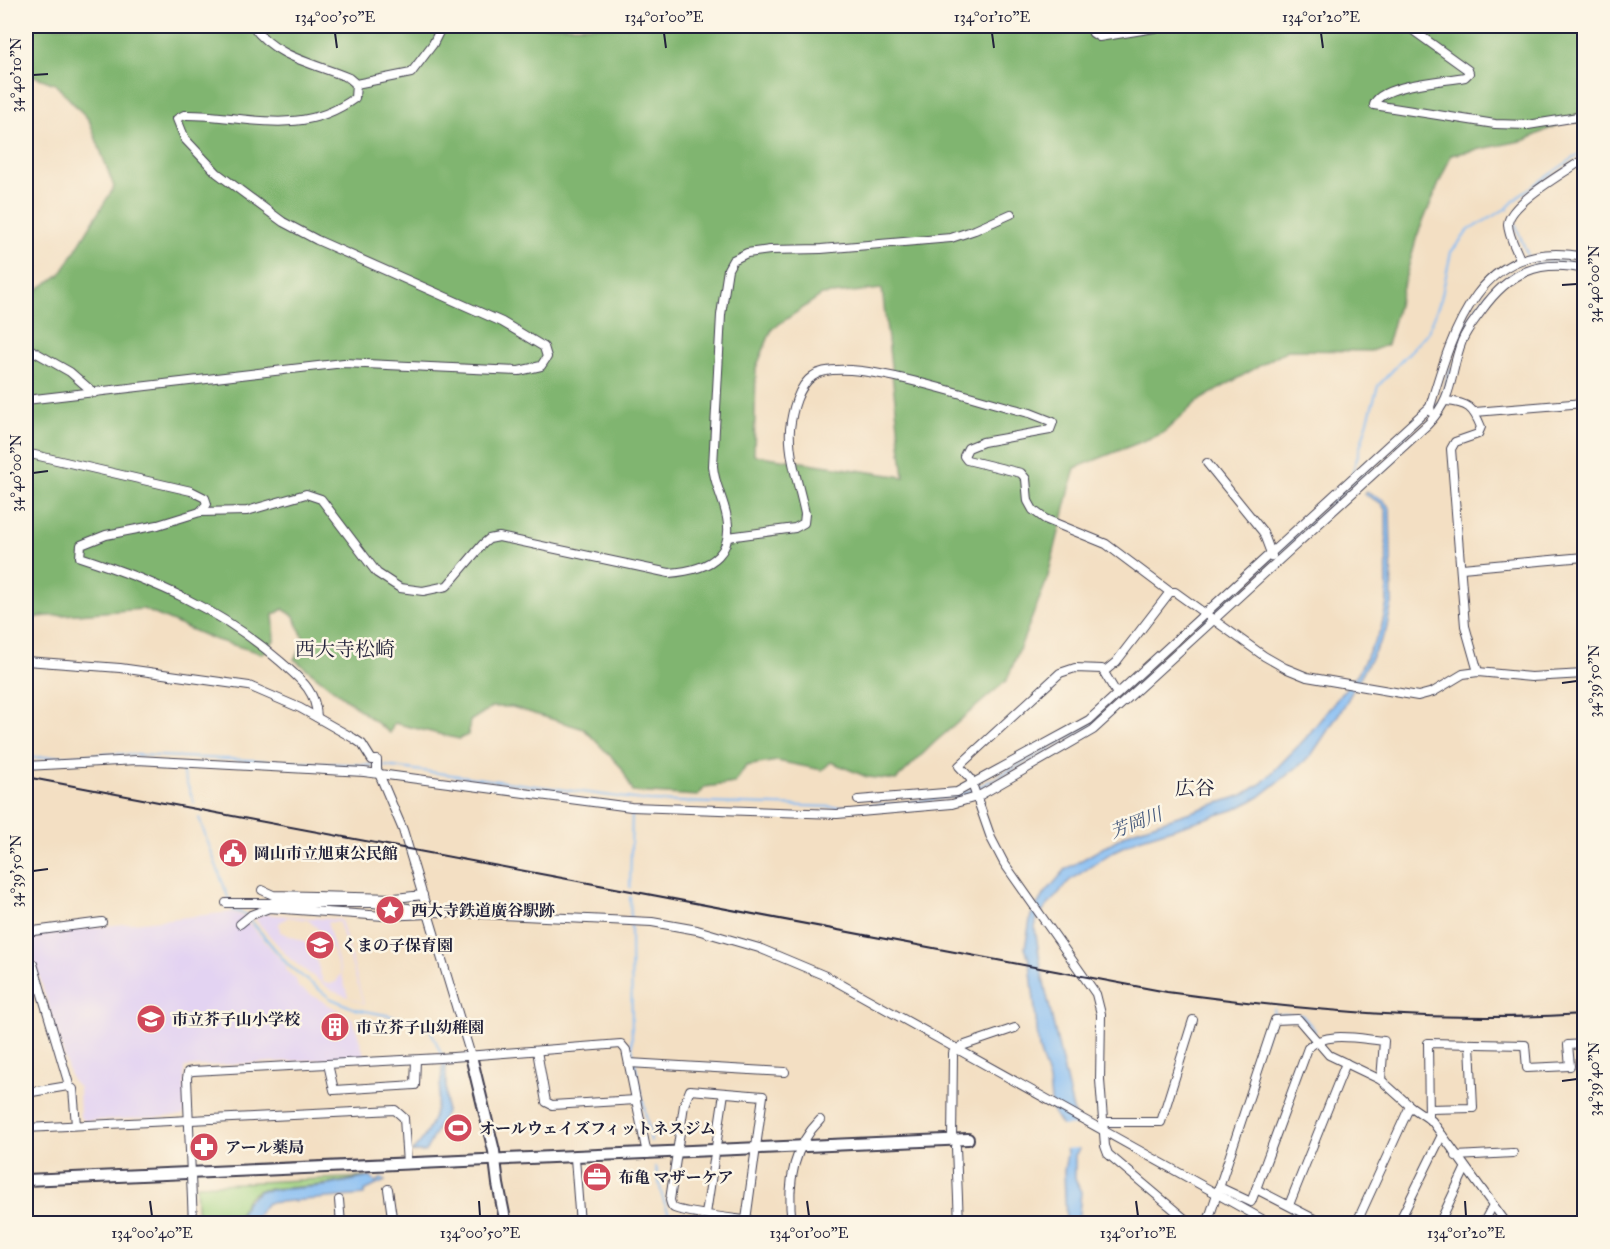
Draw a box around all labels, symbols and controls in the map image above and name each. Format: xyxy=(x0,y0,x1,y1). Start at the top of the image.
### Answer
text: 134°00'50"E xyxy=(295,8,375,26)
text: 134°01'00"E xyxy=(624,8,704,26)
text: 134°01'10"E xyxy=(954,8,1030,26)
text: 134°01'20"E xyxy=(1282,8,1360,26)
text: 34°40'10"N xyxy=(7,37,25,112)
text: 34°40'00"N xyxy=(1585,245,1603,323)
text: 34°40'00"N xyxy=(7,434,25,512)
district label: 西大寺松崎 xyxy=(295,637,395,661)
text: 34°39'50"N xyxy=(1585,644,1603,718)
district label: 広谷 xyxy=(1175,776,1215,800)
water label: 芳岡川 xyxy=(1107,802,1167,843)
text: 34°39'50"N xyxy=(7,834,25,908)
public building icon: 岡山市立旭東公民館 xyxy=(217,837,249,869)
place label: 岡山市立旭東公民館 xyxy=(254,844,398,863)
place icon: 西大寺鉄道廣谷駅跡 xyxy=(374,894,406,926)
place label: 西大寺鉄道廣谷駅跡 xyxy=(411,901,555,920)
school or university icon: くまの子保育園 xyxy=(304,929,336,961)
place label: くまの子保育園 xyxy=(341,936,453,955)
school or university icon: 市立芥子山小学校 xyxy=(135,1003,167,1035)
place label: 市立芥子山小学校 xyxy=(172,1010,301,1029)
building icon: 市立芥子山幼稚園 xyxy=(319,1011,351,1043)
place label: 市立芥子山幼稚園 xyxy=(356,1018,484,1037)
text: 34°39'40"N xyxy=(1585,1042,1603,1116)
sports icon: オールウェイズフィットネスジム xyxy=(442,1112,474,1144)
place label: オールウェイズフィットネスジム xyxy=(479,1119,716,1138)
pharmacy icon: アール薬局 xyxy=(188,1131,220,1163)
place label: アール薬局 xyxy=(225,1138,304,1157)
office icon: 布亀 マザーケア xyxy=(581,1161,613,1193)
place label: 布亀 マザーケア xyxy=(618,1168,733,1187)
text: 134°00'40"E xyxy=(111,1224,193,1242)
text: 134°00'50"E xyxy=(440,1224,520,1242)
text: 134°01'00"E xyxy=(769,1224,849,1242)
text: 134°01'10"E xyxy=(1100,1224,1176,1242)
text: 134°01'20"E xyxy=(1427,1224,1505,1242)

